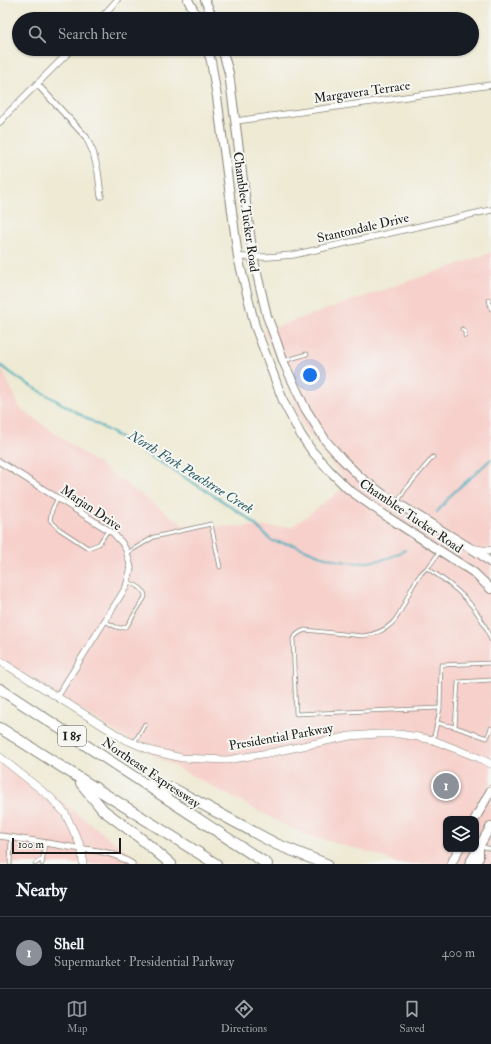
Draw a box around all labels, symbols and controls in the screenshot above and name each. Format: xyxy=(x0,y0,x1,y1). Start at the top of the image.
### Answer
search box xyxy=(12,12,479,56)
icon: search xyxy=(26,23,48,45)
text: Search here xyxy=(58,25,127,44)
street label: Margavera Terrace xyxy=(313,77,412,107)
street label: Chamblee Tucker Road xyxy=(230,151,262,274)
street label: Stantondale Drive xyxy=(316,210,411,246)
your location xyxy=(300,365,320,385)
water label: North Fork Peachtree Creek xyxy=(125,426,257,517)
street label: Chamblee Tucker Road xyxy=(356,475,466,557)
street label: Marjan Drive xyxy=(57,482,125,535)
street label: Presidential Parkway xyxy=(228,720,335,755)
road number: I 85 xyxy=(58,726,86,746)
street label: Northeast Expressway xyxy=(98,734,204,813)
pin: 1 xyxy=(433,771,459,801)
map controls xyxy=(443,816,479,852)
button: layers xyxy=(443,816,479,852)
scale bar xyxy=(12,836,121,855)
text: 100 m xyxy=(18,838,44,851)
text: Nearby xyxy=(16,880,67,901)
text: Shell xyxy=(54,935,84,954)
text: 1 xyxy=(27,945,31,961)
text: 400 m xyxy=(442,945,475,961)
text: Supermarket · Presidential Parkway xyxy=(54,954,234,970)
tab: Map xyxy=(66,998,88,1035)
tab: Directions xyxy=(221,998,267,1035)
tab: Saved xyxy=(400,998,425,1035)

